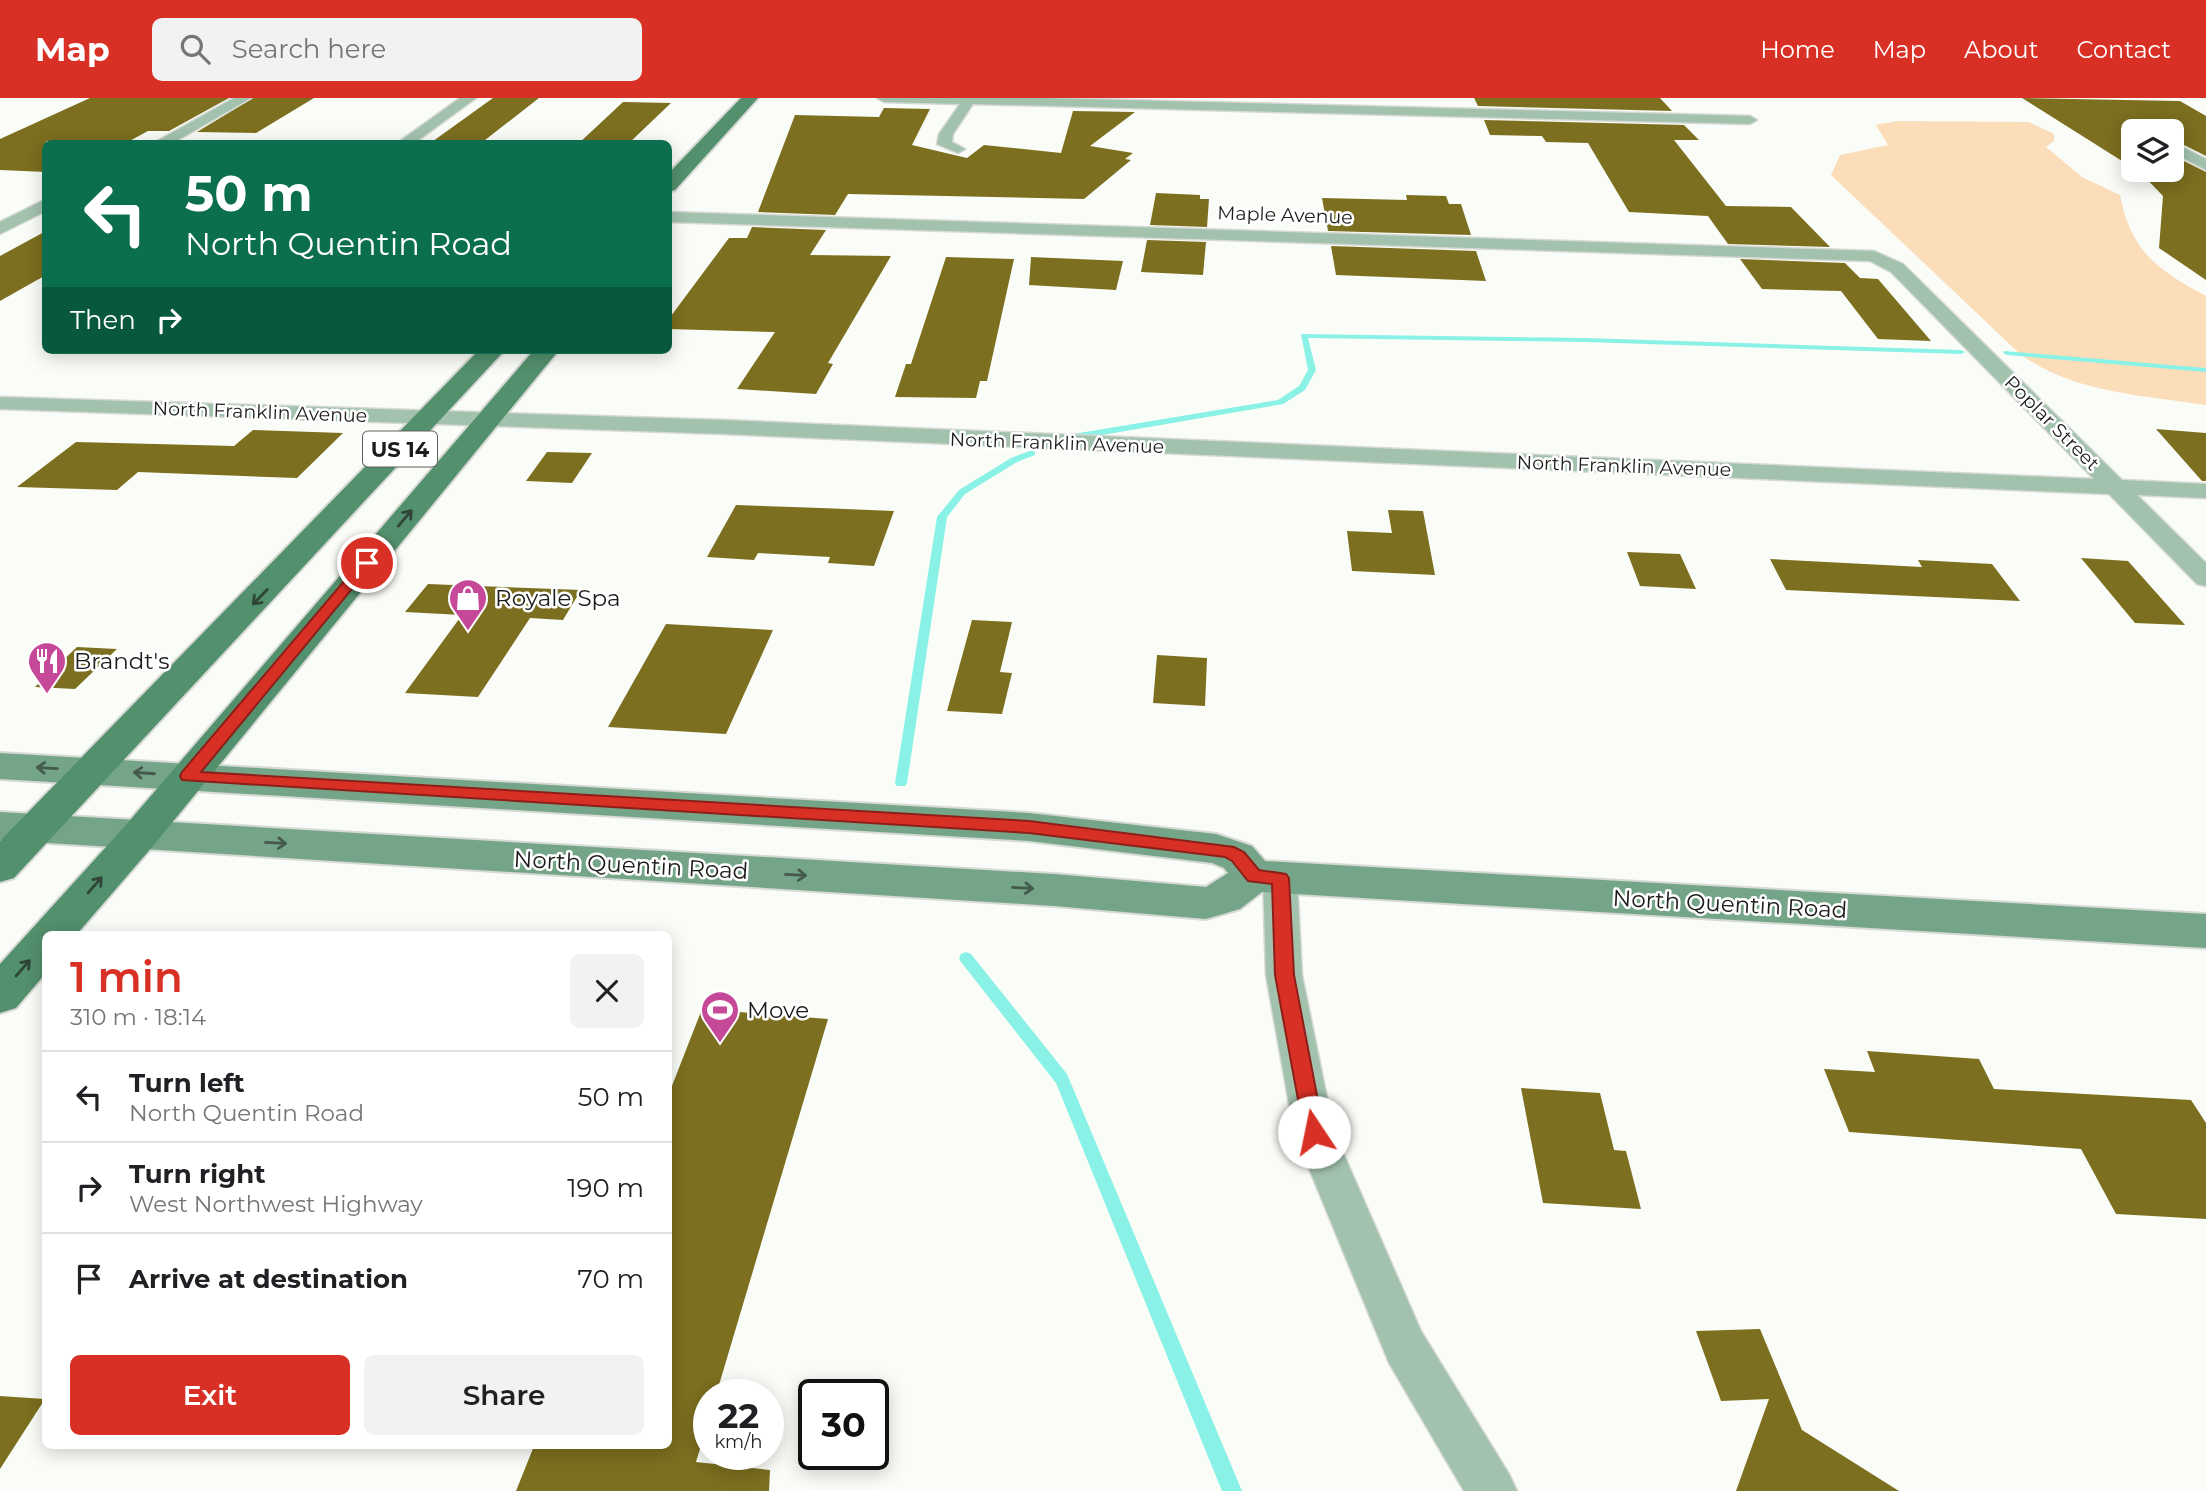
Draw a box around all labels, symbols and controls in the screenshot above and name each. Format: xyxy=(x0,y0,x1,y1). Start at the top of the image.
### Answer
search box xyxy=(152,18,642,81)
text: Map xyxy=(35,29,110,69)
icon: search xyxy=(176,30,214,68)
text: Search here xyxy=(232,33,386,65)
text: Home xyxy=(1760,35,1835,64)
text: Map xyxy=(1873,35,1926,64)
text: About xyxy=(1964,35,2038,64)
text: Contact xyxy=(2076,35,2171,64)
map controls xyxy=(2121,119,2184,182)
button: layers xyxy=(2121,119,2184,182)
text: 50 m xyxy=(185,164,313,223)
icon: left xyxy=(70,168,161,259)
street label: Maple Avenue xyxy=(1217,201,1353,229)
text: North Quentin Road xyxy=(185,224,512,263)
icon: right xyxy=(150,301,188,339)
text: Then xyxy=(70,304,136,336)
street label: Poplar Street xyxy=(2000,371,2104,475)
street label: North Franklin Avenue xyxy=(152,397,368,427)
street label: North Franklin Avenue xyxy=(949,428,1165,458)
road number: US 14 xyxy=(363,432,437,466)
street label: North Franklin Avenue xyxy=(1516,451,1732,481)
one-way arrow xyxy=(397,509,413,527)
pin xyxy=(337,533,397,593)
icon: arrive xyxy=(348,544,386,582)
shop icon: Royale Spa xyxy=(447,577,489,632)
place label: Royale Spa xyxy=(495,584,621,612)
one-way arrow xyxy=(251,589,268,606)
restaurant icon: Brandt's xyxy=(26,640,68,695)
place label: Brandt's xyxy=(74,647,169,675)
one-way arrow xyxy=(36,761,59,774)
one-way arrow xyxy=(132,767,155,780)
one-way arrow xyxy=(264,837,287,850)
street label: North Quentin Road xyxy=(513,845,749,885)
one-way arrow xyxy=(785,868,808,881)
one-way arrow xyxy=(87,877,104,894)
one-way arrow xyxy=(1012,882,1034,895)
street label: North Quentin Road xyxy=(1612,884,1848,924)
text: 1 min xyxy=(70,951,183,1003)
button: close xyxy=(570,954,644,1028)
one-way arrow xyxy=(15,960,31,978)
sports icon: Move xyxy=(699,989,741,1044)
place label: Move xyxy=(747,996,809,1024)
text: 310 m · 18:14 xyxy=(70,1003,206,1031)
text: Turn left xyxy=(129,1067,245,1099)
icon: left xyxy=(70,1078,108,1116)
text: 50 m xyxy=(578,1081,644,1113)
position arrow xyxy=(1277,1095,1351,1169)
text: North Quentin Road xyxy=(129,1099,364,1127)
text: Turn right xyxy=(129,1158,265,1190)
icon: right xyxy=(70,1169,108,1207)
text: 190 m xyxy=(567,1172,644,1204)
text: West Northwest Highway xyxy=(129,1190,423,1218)
icon: arrive xyxy=(70,1260,108,1298)
text: Arrive at destination xyxy=(129,1263,408,1295)
text: 70 m xyxy=(578,1263,644,1295)
button: Exit xyxy=(70,1355,350,1435)
button: Share xyxy=(364,1355,644,1435)
speed limit sign: 30 xyxy=(798,1379,889,1470)
text: 22 xyxy=(718,1394,759,1437)
text: km/h xyxy=(714,1431,763,1453)

